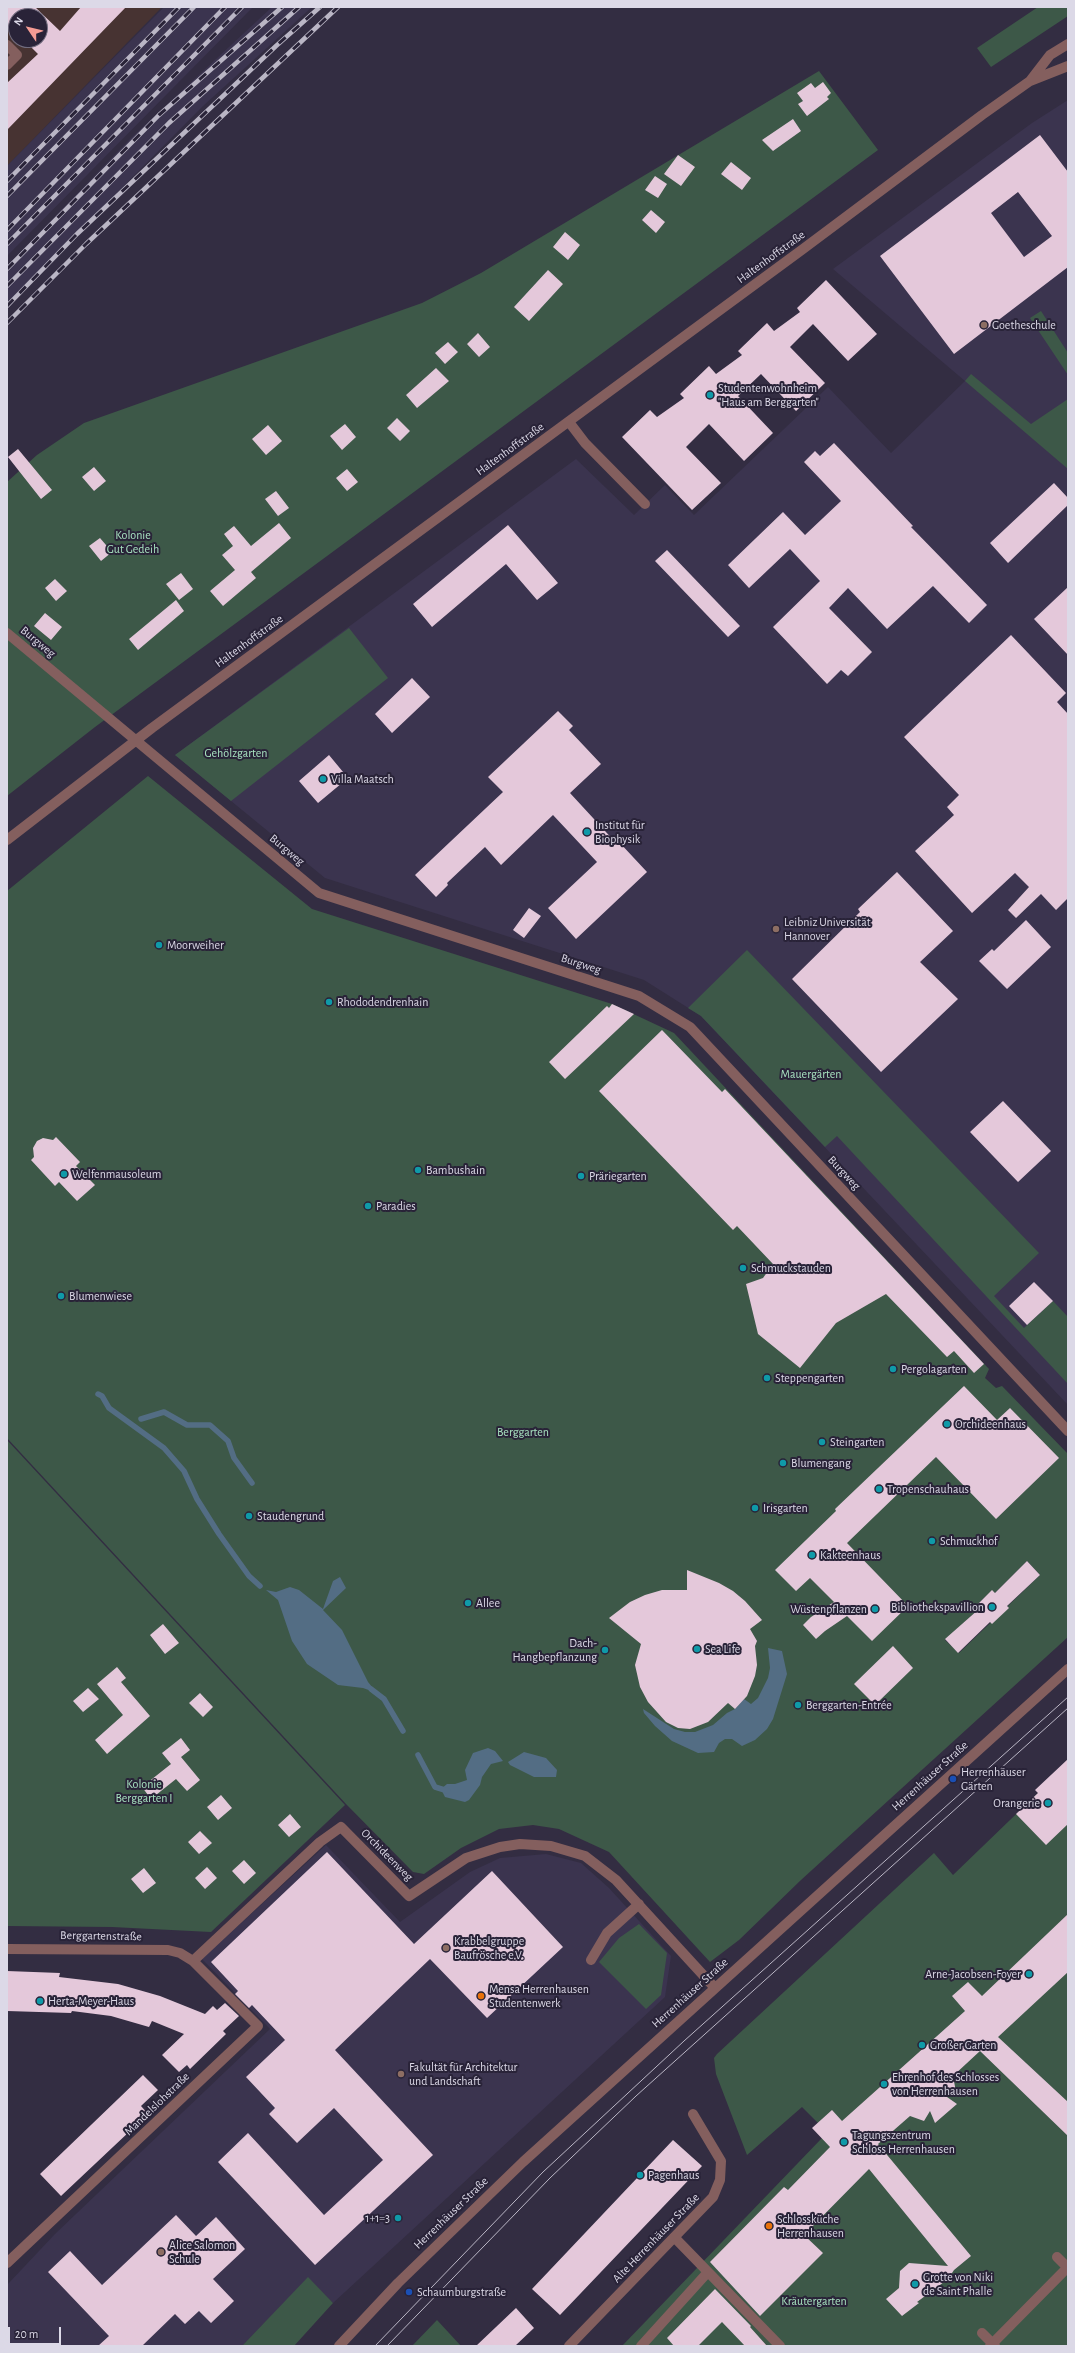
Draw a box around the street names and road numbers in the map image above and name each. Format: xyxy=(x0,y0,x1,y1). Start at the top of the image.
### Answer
street label: Haltenhoffstraße xyxy=(734,227,808,287)
street label: Haltenhoffstraße xyxy=(473,419,547,479)
street label: Haltenhoffstraße xyxy=(212,611,286,671)
street label: Burgweg xyxy=(18,623,58,661)
street label: Burgweg xyxy=(267,831,307,869)
street label: Burgweg xyxy=(559,951,603,977)
street label: Burgweg xyxy=(825,1153,863,1193)
street label: Herrenhäuser Straße xyxy=(889,1738,971,1814)
street label: Orchideenweg xyxy=(358,1826,416,1884)
street label: Berggartenstraße xyxy=(60,1928,142,1944)
street label: Herrenhäuser Straße xyxy=(649,1955,731,2031)
street label: Mandelslohstraße xyxy=(121,2069,193,2139)
street label: Herrenhäuser Straße xyxy=(411,2174,491,2252)
street label: Alte Herrenhäuser Straße xyxy=(610,2190,702,2286)

